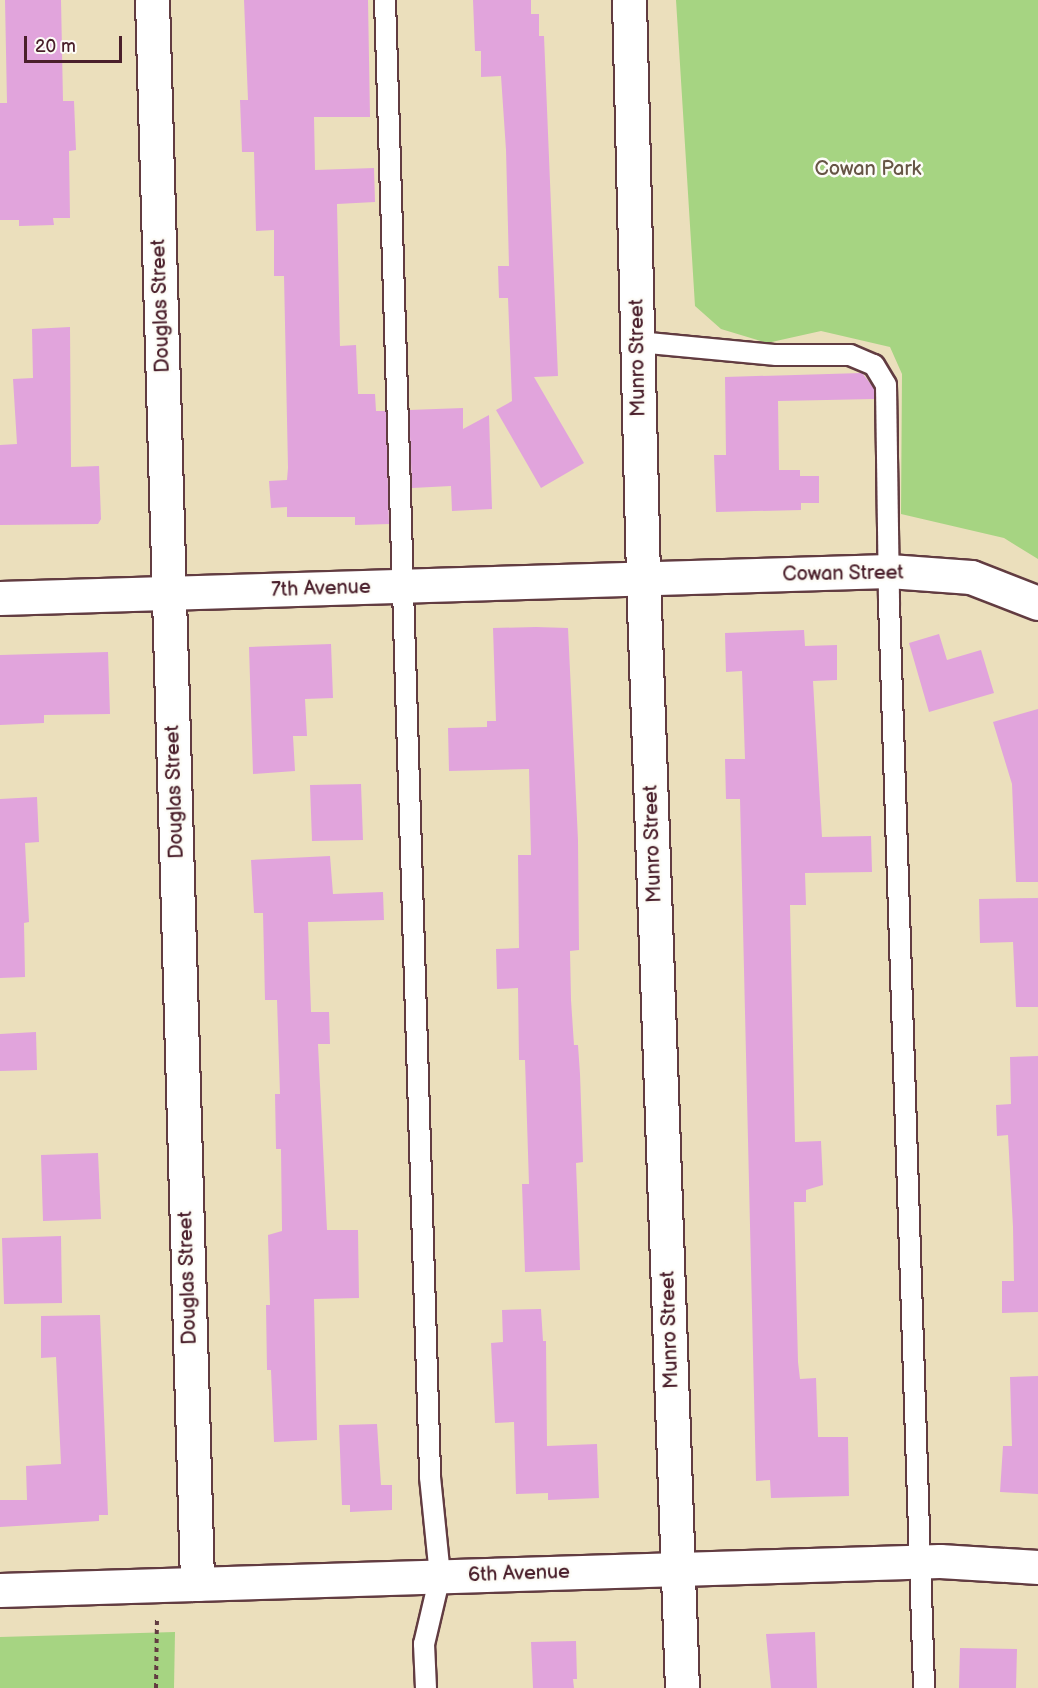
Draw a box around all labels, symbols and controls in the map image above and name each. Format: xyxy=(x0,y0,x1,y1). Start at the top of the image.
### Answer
scale bar xyxy=(27,24,124,62)
text: 20 m xyxy=(35,36,76,57)
park label: Cowan Park xyxy=(815,157,921,181)
street label: Douglas Street xyxy=(147,239,175,373)
street label: Munro Street xyxy=(625,299,651,417)
street label: Cowan Street xyxy=(782,561,904,587)
street label: 7th Avenue xyxy=(271,575,371,603)
street label: Douglas Street xyxy=(161,725,189,859)
street label: Munro Street xyxy=(639,785,667,903)
street label: Douglas Street xyxy=(174,1211,202,1345)
street label: Munro Street xyxy=(656,1271,684,1389)
street label: 6th Avenue xyxy=(468,1560,570,1588)

